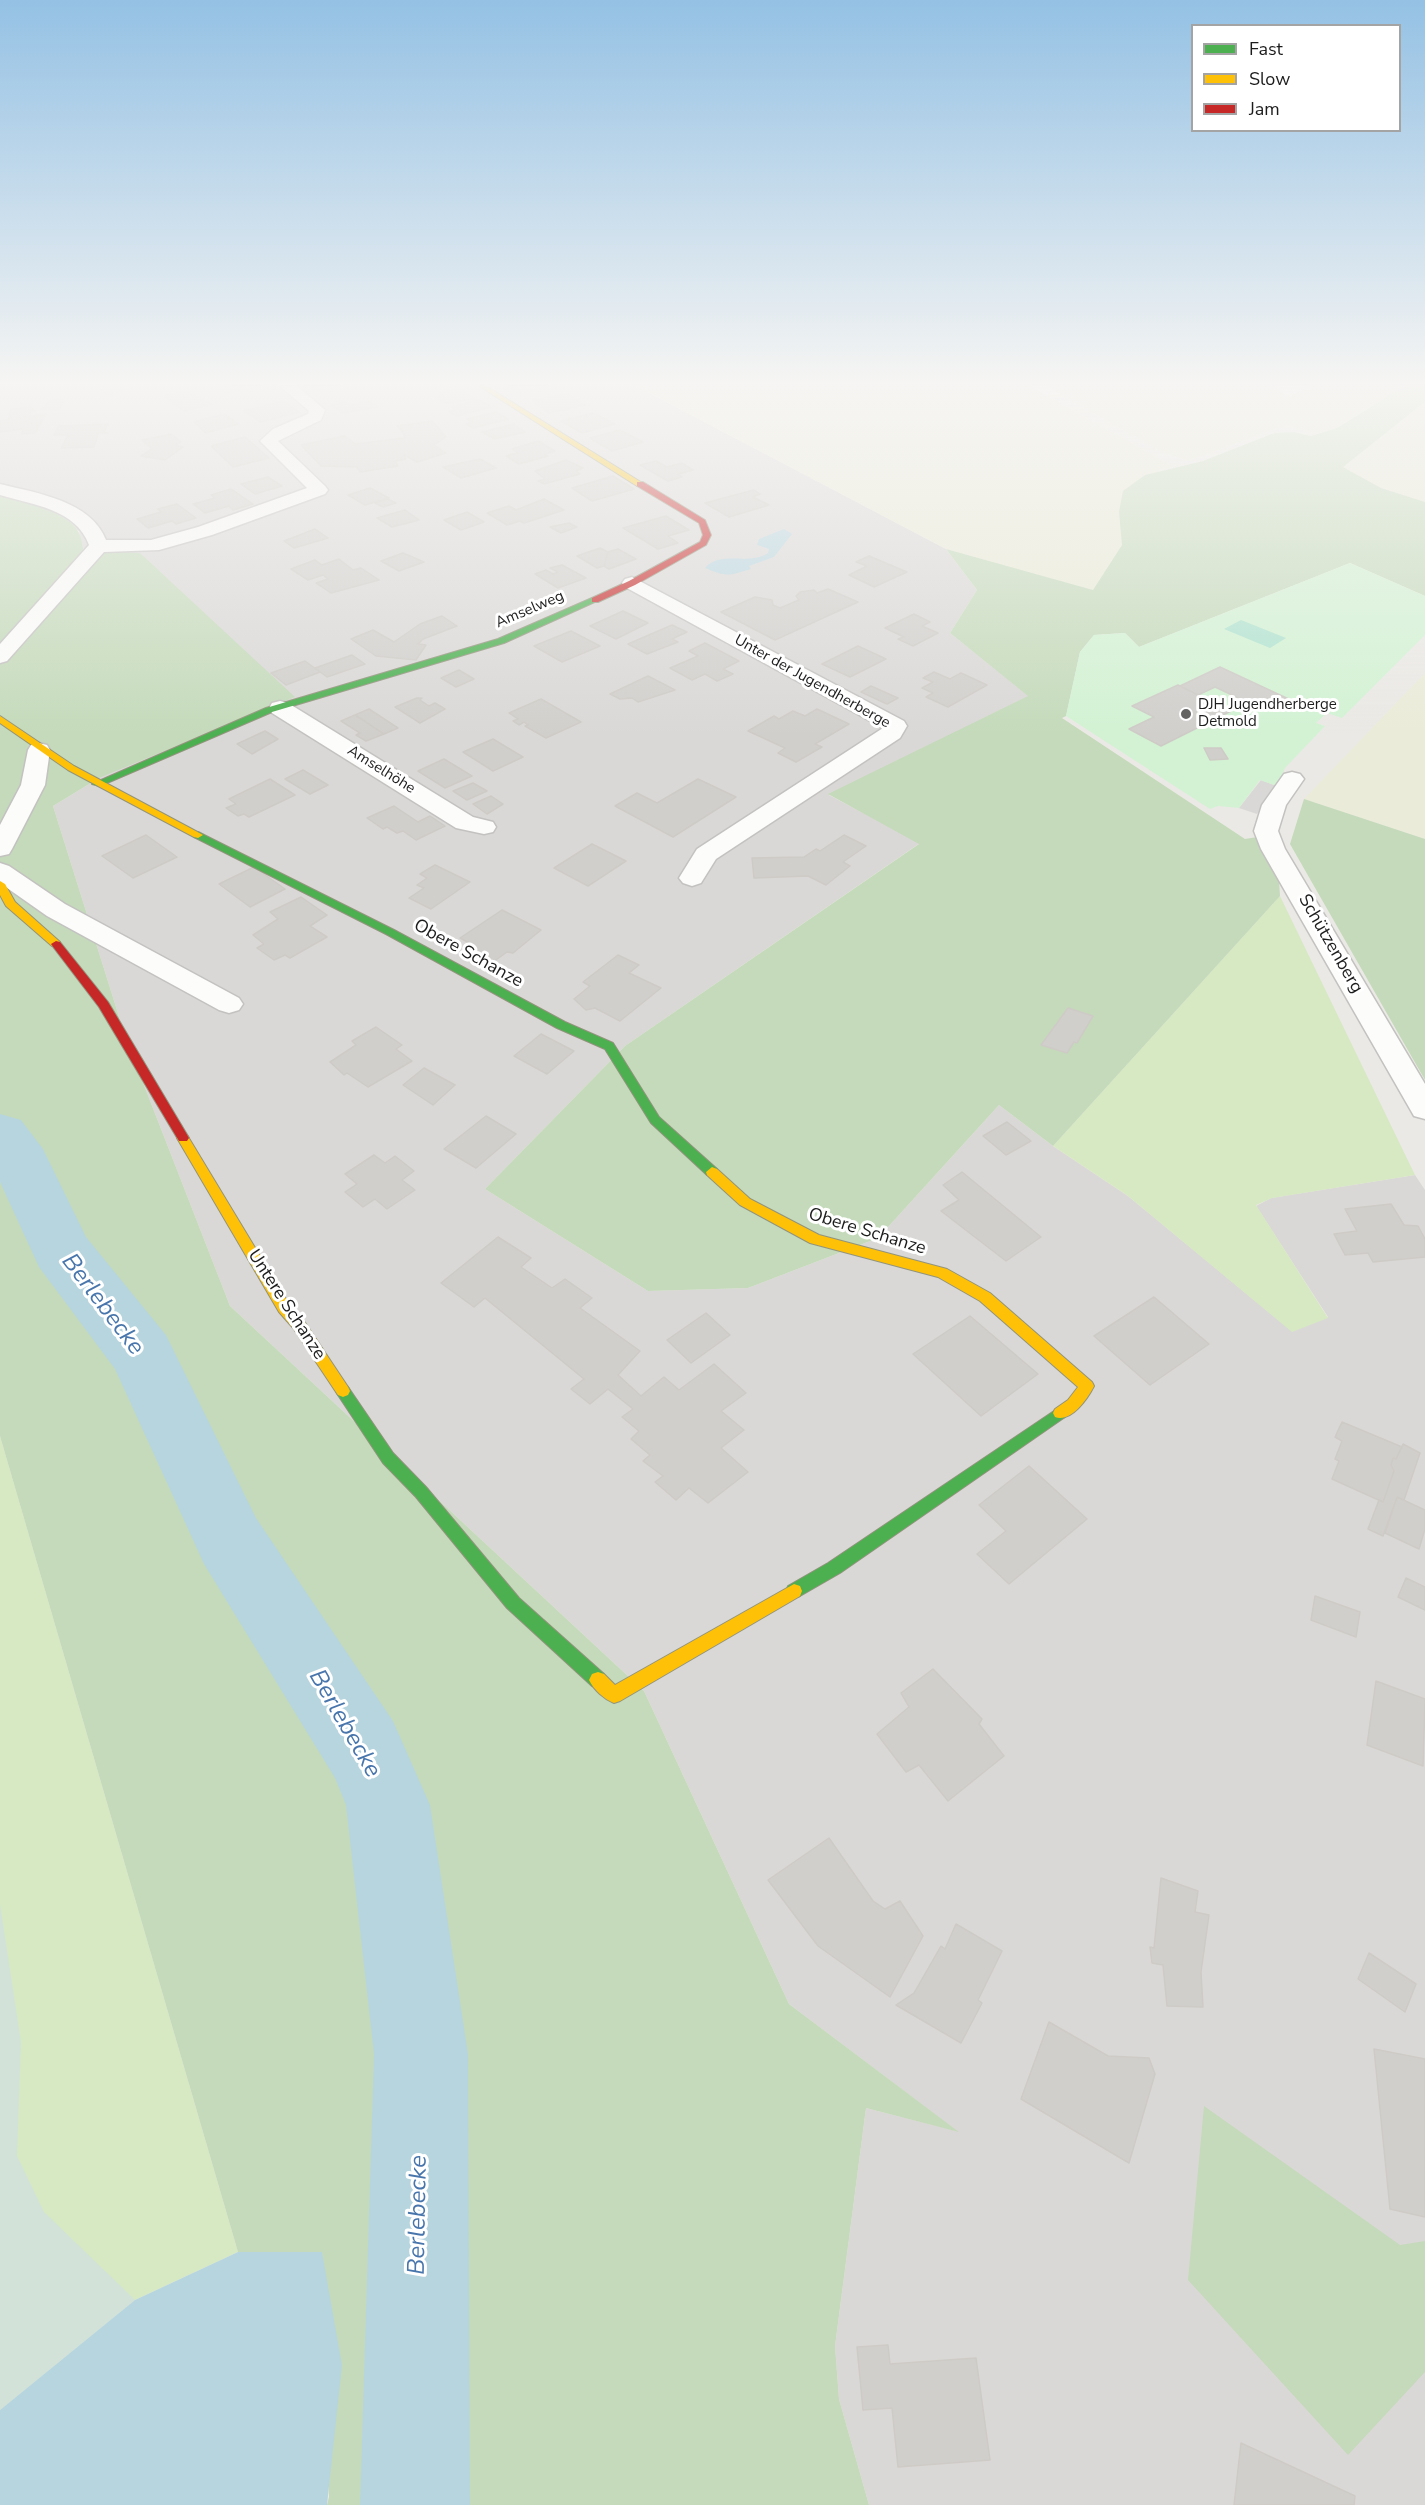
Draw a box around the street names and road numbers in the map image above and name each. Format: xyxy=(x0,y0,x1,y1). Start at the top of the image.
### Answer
street label: Amselweg xyxy=(493,588,567,632)
street label: Unter der Jugendherberge xyxy=(731,632,893,732)
street label: Amselhöhe xyxy=(344,742,418,798)
street label: Schützenberg xyxy=(1293,891,1367,997)
street label: Obere Schanze xyxy=(410,915,526,993)
street label: Obere Schanze xyxy=(806,1204,928,1260)
street label: Untere Schanze xyxy=(242,1246,330,1364)

